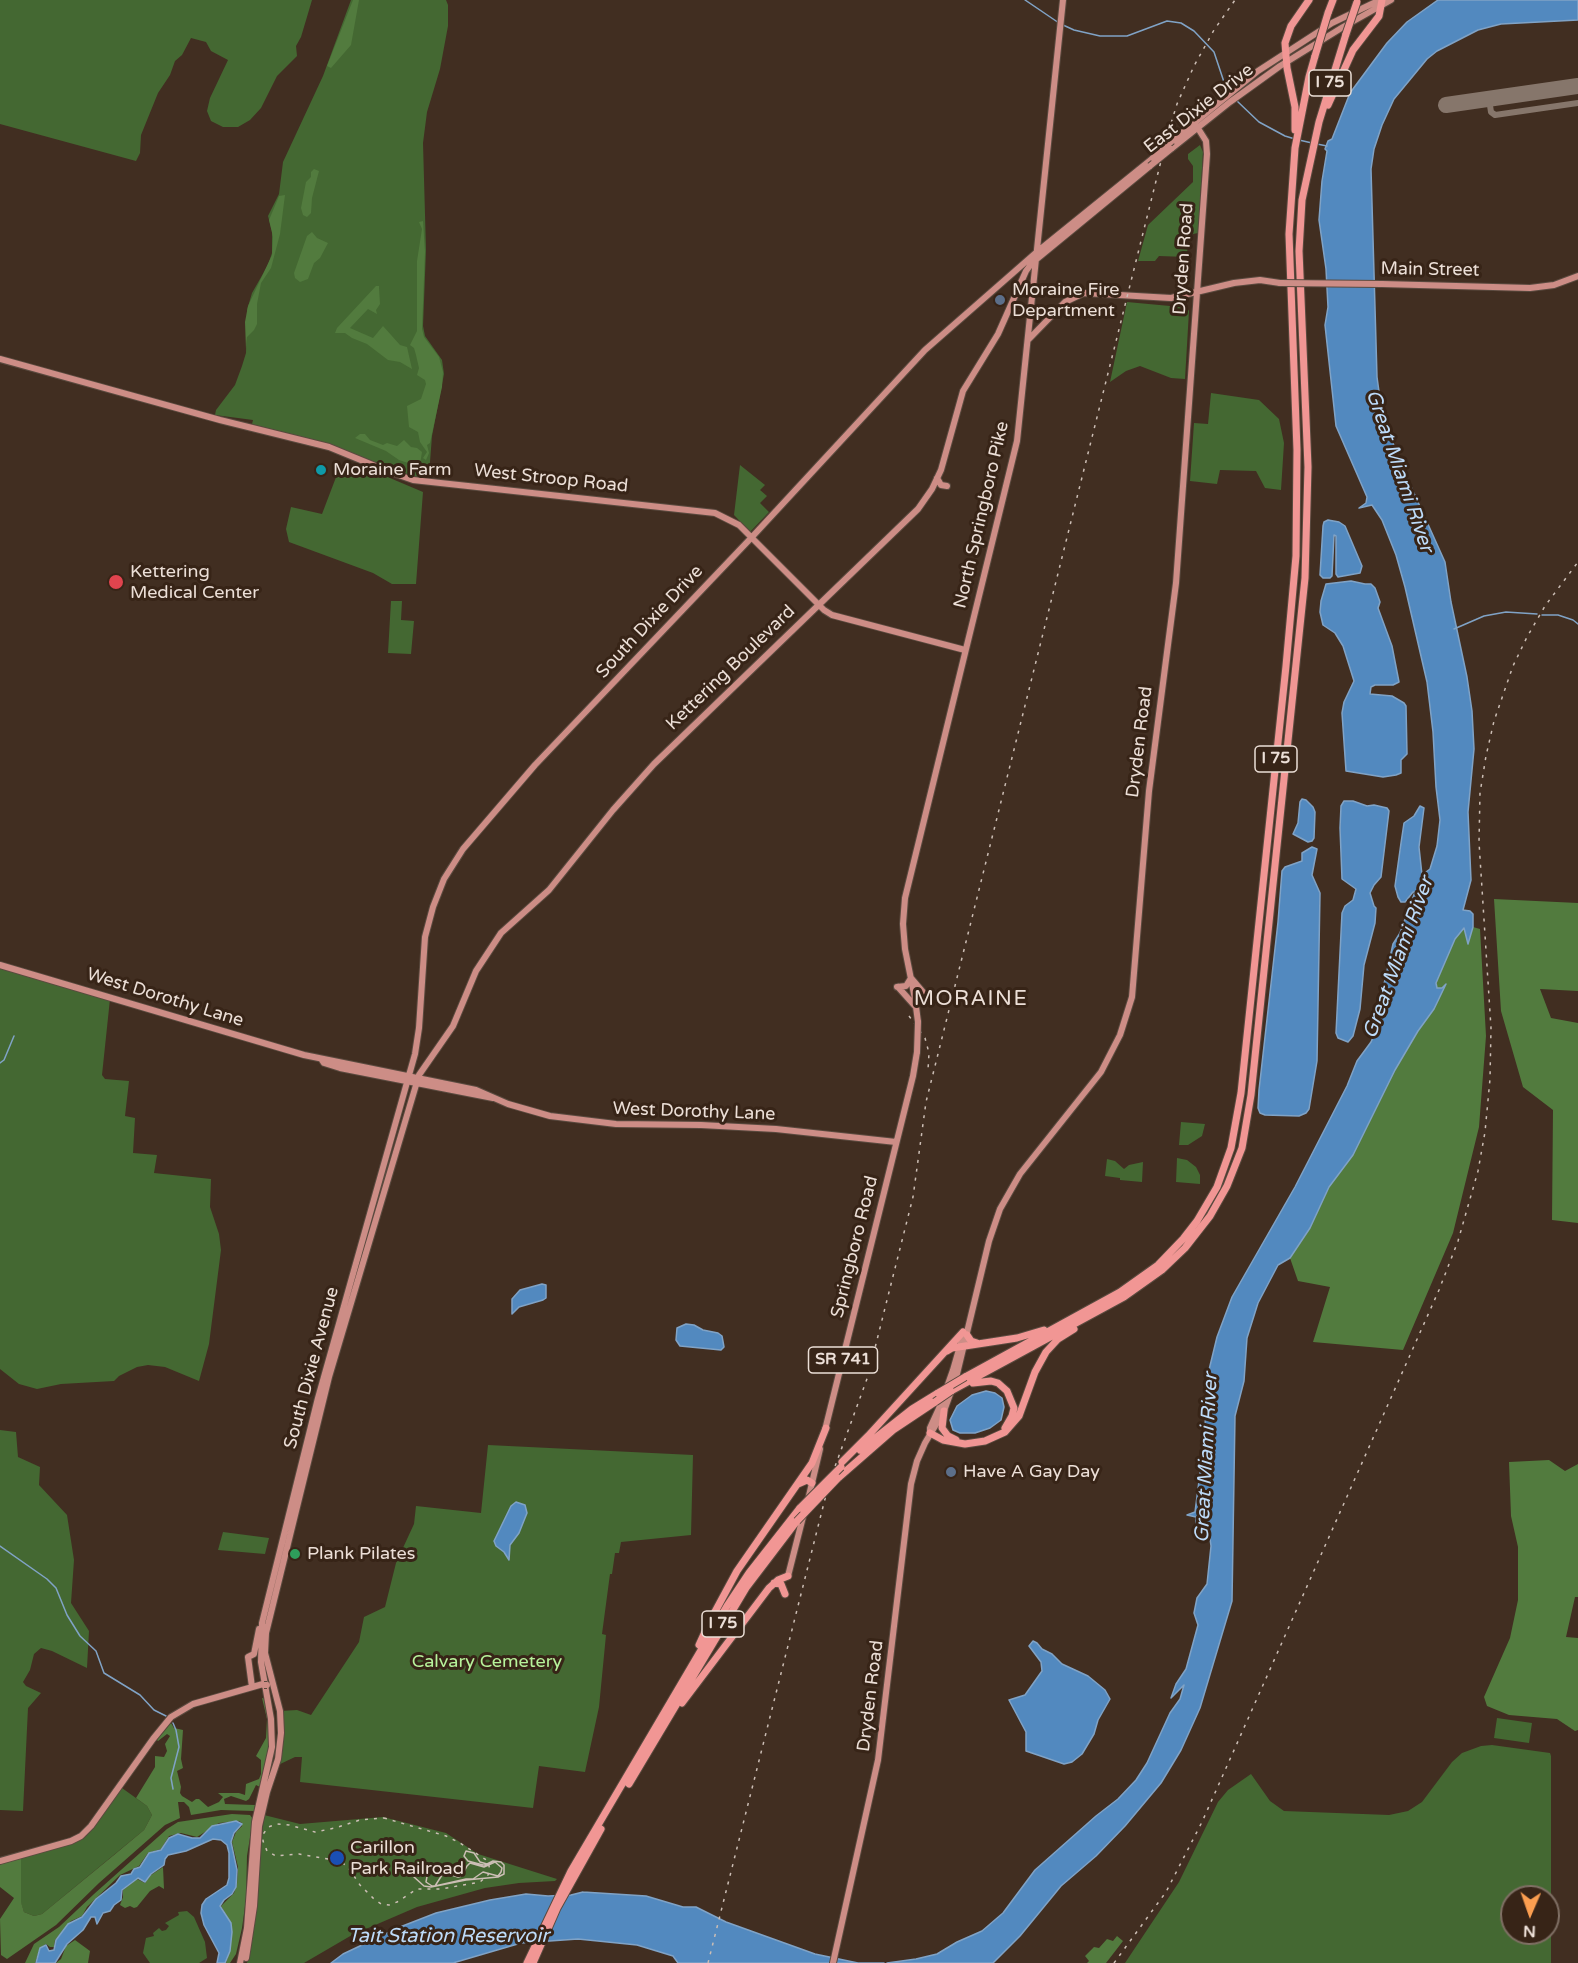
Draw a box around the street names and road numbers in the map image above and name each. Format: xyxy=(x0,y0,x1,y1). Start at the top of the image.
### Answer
street label: East Dixie Drive xyxy=(1140,60,1258,158)
road number: I 75 xyxy=(1309,70,1351,96)
street label: Dryden Road xyxy=(1169,202,1199,316)
street label: Main Street xyxy=(1380,258,1480,282)
street label: North Springboro Pike xyxy=(950,419,1014,611)
street label: West Stroop Road xyxy=(473,460,629,498)
street label: South Dixie Drive xyxy=(592,561,708,683)
street label: Kettering Boulevard xyxy=(662,601,800,735)
street label: Dryden Road xyxy=(1122,685,1158,799)
road number: I 75 xyxy=(1255,746,1297,772)
street label: West Dorothy Lane xyxy=(84,964,246,1032)
street label: West Dorothy Lane xyxy=(612,1098,776,1126)
street label: Springboro Road xyxy=(827,1174,883,1320)
street label: South Dixie Avenue xyxy=(280,1285,344,1451)
road number: SR 741 xyxy=(808,1347,878,1373)
road number: I 75 xyxy=(702,1611,744,1637)
street label: Dryden Road xyxy=(853,1639,889,1753)

